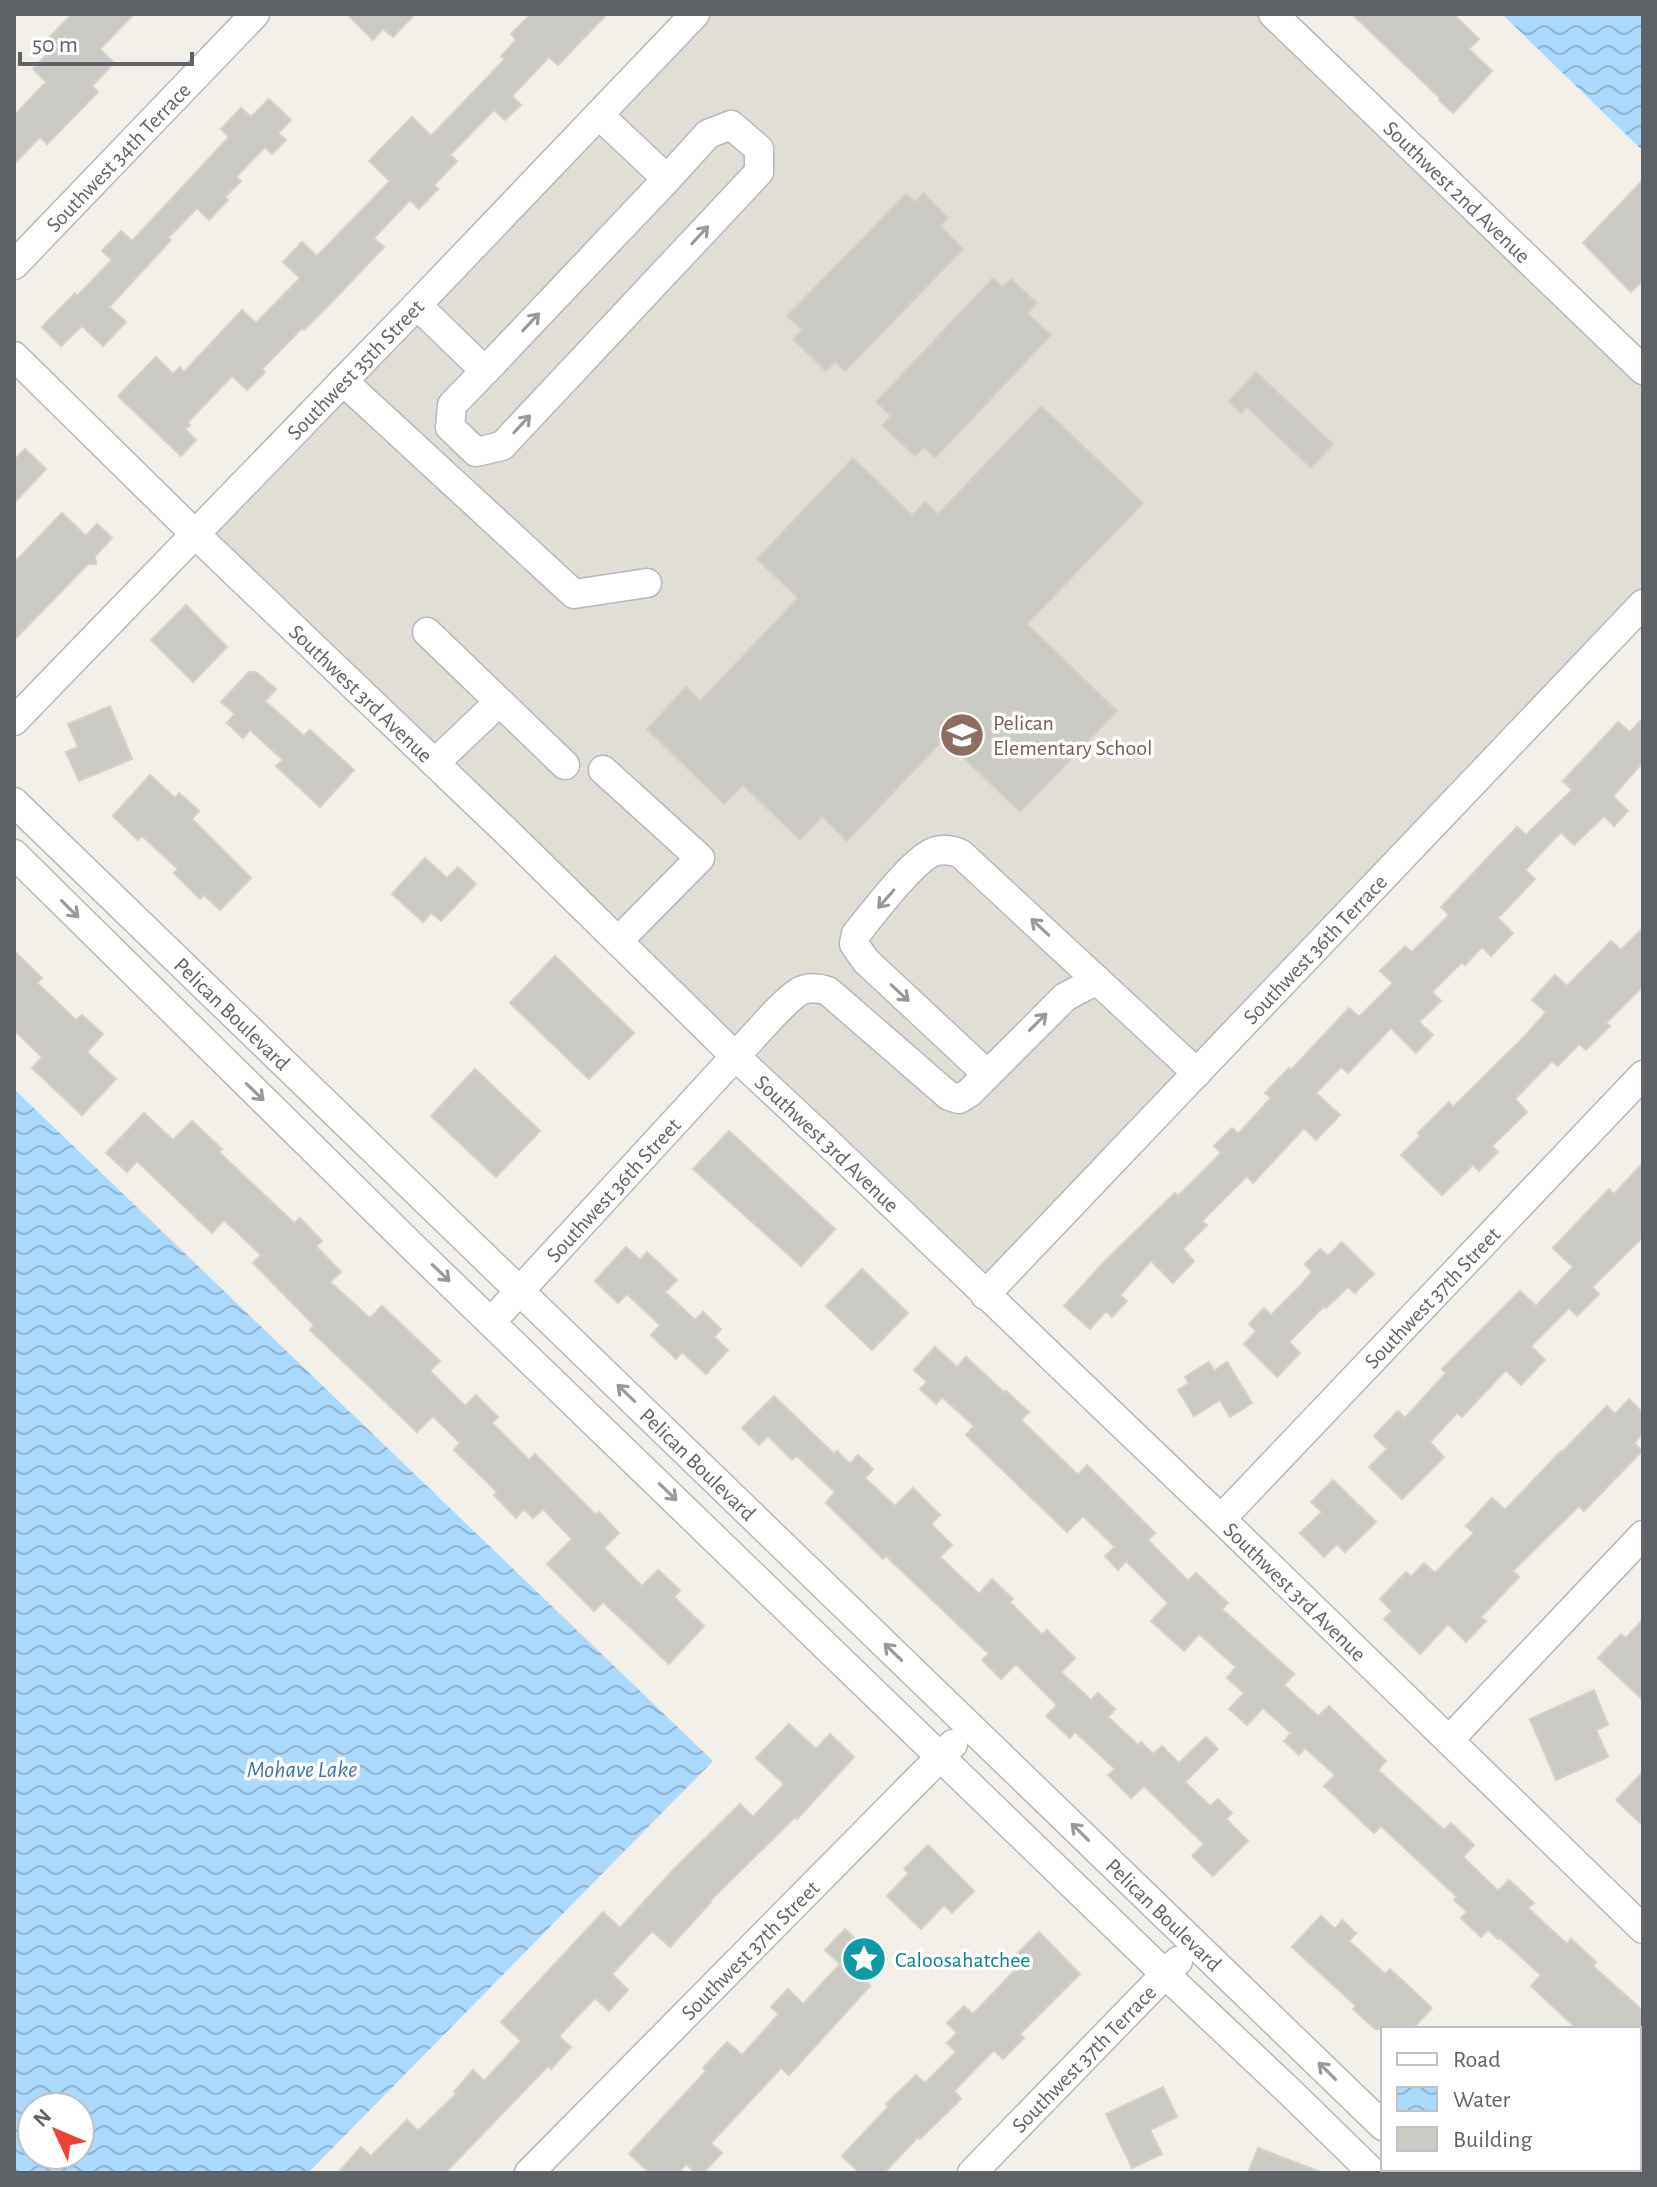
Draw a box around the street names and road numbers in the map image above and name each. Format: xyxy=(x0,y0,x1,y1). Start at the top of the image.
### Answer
street label: Southwest 34th Terrace xyxy=(42,79,195,236)
street label: Southwest 2nd Avenue xyxy=(1379,117,1534,267)
street label: Southwest 35th Street xyxy=(283,295,428,444)
street label: Southwest 3rd Avenue xyxy=(285,620,437,767)
street label: Southwest 36th Terrace xyxy=(1239,870,1391,1029)
street label: Pelican Boulevard xyxy=(170,954,294,1075)
street label: Southwest 3rd Avenue xyxy=(751,1071,903,1217)
street label: Southwest 36th Street xyxy=(542,1114,685,1266)
street label: Southwest 37th Street xyxy=(1361,1223,1505,1373)
street label: Pelican Boulevard xyxy=(636,1404,760,1525)
street label: Southwest 3rd Avenue xyxy=(1219,1518,1370,1666)
street label: Pelican Boulevard xyxy=(1101,1855,1225,1976)
street label: Southwest 37th Street xyxy=(677,1877,824,2024)
street label: Southwest 37th Terrace xyxy=(1008,1981,1160,2137)

